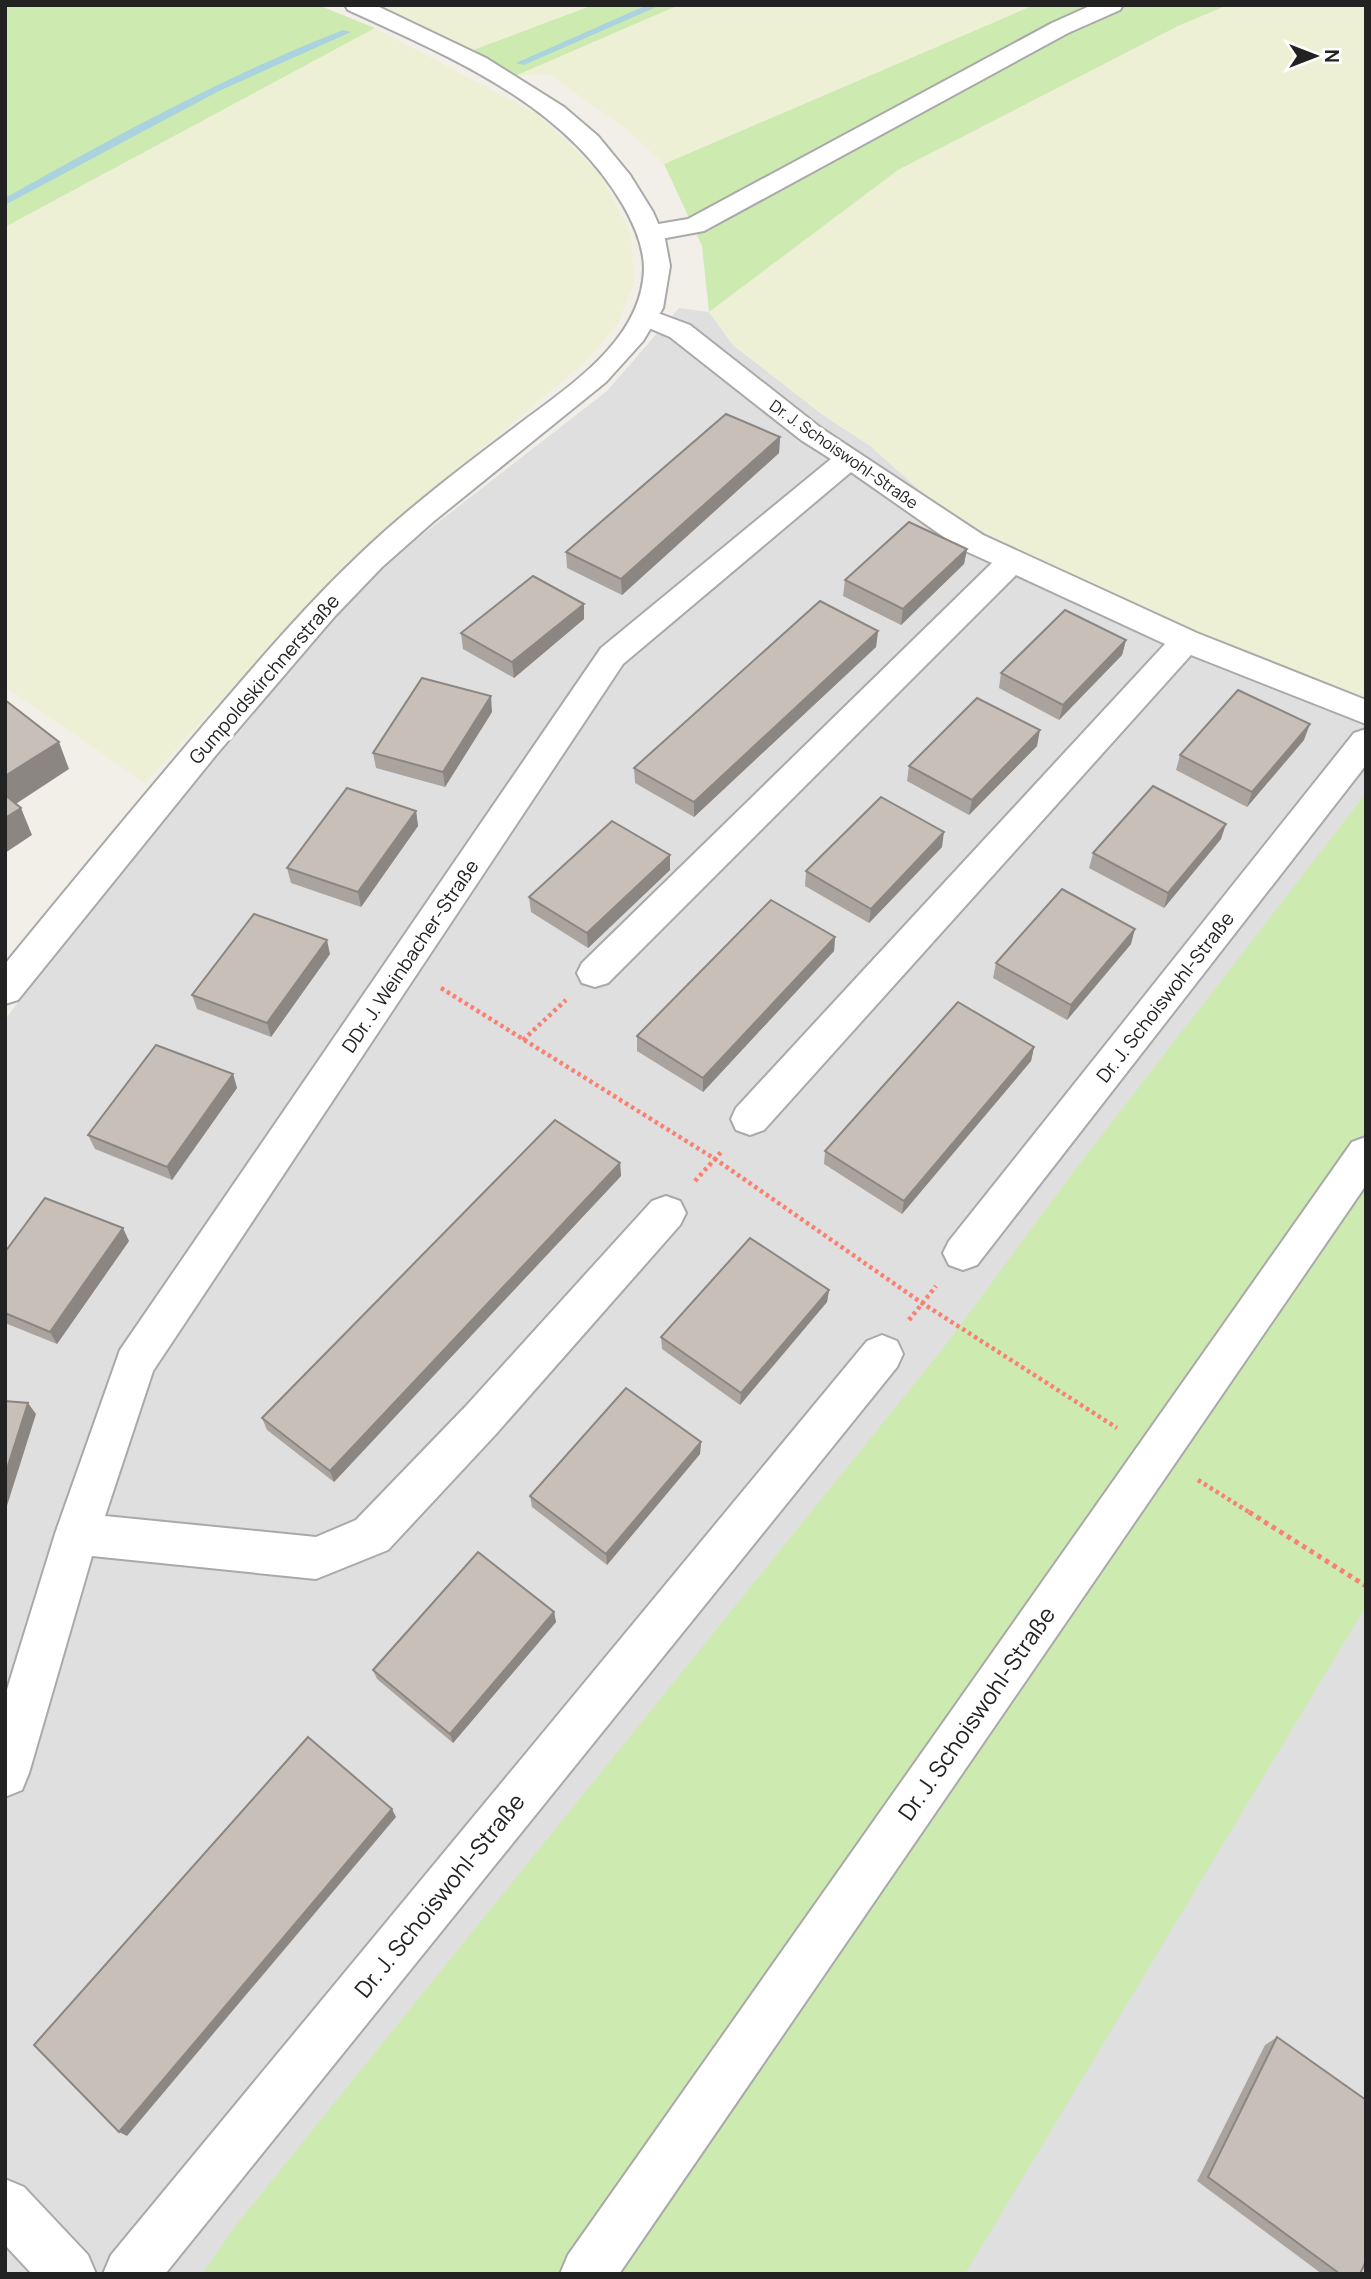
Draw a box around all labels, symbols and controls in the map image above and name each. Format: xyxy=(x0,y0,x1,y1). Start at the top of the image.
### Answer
north arrow xyxy=(1280,21,1350,91)
text: N xyxy=(1319,49,1345,63)
street label: Dr. J. Schoiswohl-Straße xyxy=(765,394,923,514)
street label: Gumpoldskirchnerstraße xyxy=(183,589,345,769)
street label: DDr. J. Weinbacher-Straße xyxy=(336,854,484,1058)
street label: Dr. J. Schoiswohl-Straße xyxy=(1090,906,1240,1088)
street label: Dr. J. Schoiswohl-Straße xyxy=(890,1600,1062,1826)
street label: Dr. J. Schoiswohl-Straße xyxy=(347,1786,531,2004)

